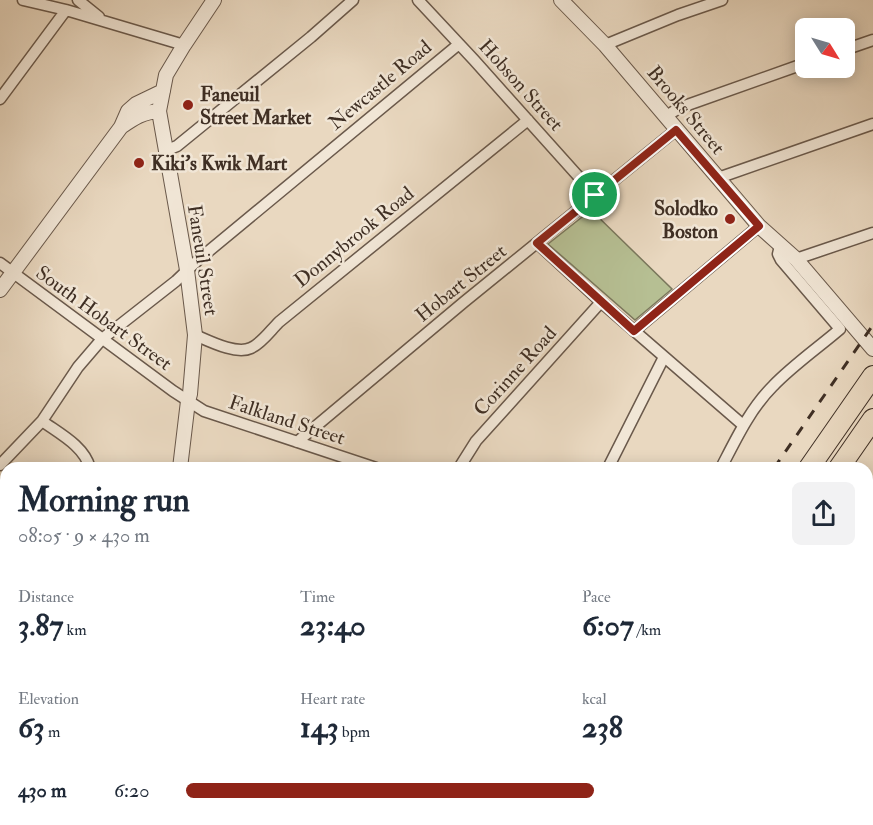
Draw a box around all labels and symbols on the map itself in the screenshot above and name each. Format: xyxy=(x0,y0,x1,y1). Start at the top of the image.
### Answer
north arrow xyxy=(795,18,855,78)
street label: Newcastle Road xyxy=(323,34,437,135)
street label: Hobson Street xyxy=(473,34,569,136)
street label: Brooks Street xyxy=(642,61,731,160)
place label: Faneuil Street Market xyxy=(200,82,312,130)
marker: Faneuil Street Market xyxy=(181,98,195,112)
place label: Kiki's Kwik Mart xyxy=(151,151,288,176)
marker: Kiki's Kwik Mart xyxy=(132,156,146,170)
pin xyxy=(569,169,620,220)
street label: Donnybrook Road xyxy=(289,181,419,293)
place label: Solodko Boston xyxy=(654,196,719,244)
street label: Faneuil Street xyxy=(182,203,224,318)
marker: Solodko Boston xyxy=(723,212,737,226)
street label: Hobart Street xyxy=(410,238,512,327)
street label: South Hobart Street xyxy=(31,260,177,376)
street label: Corinne Road xyxy=(468,321,562,421)
street label: Falkland Street xyxy=(226,389,349,451)

